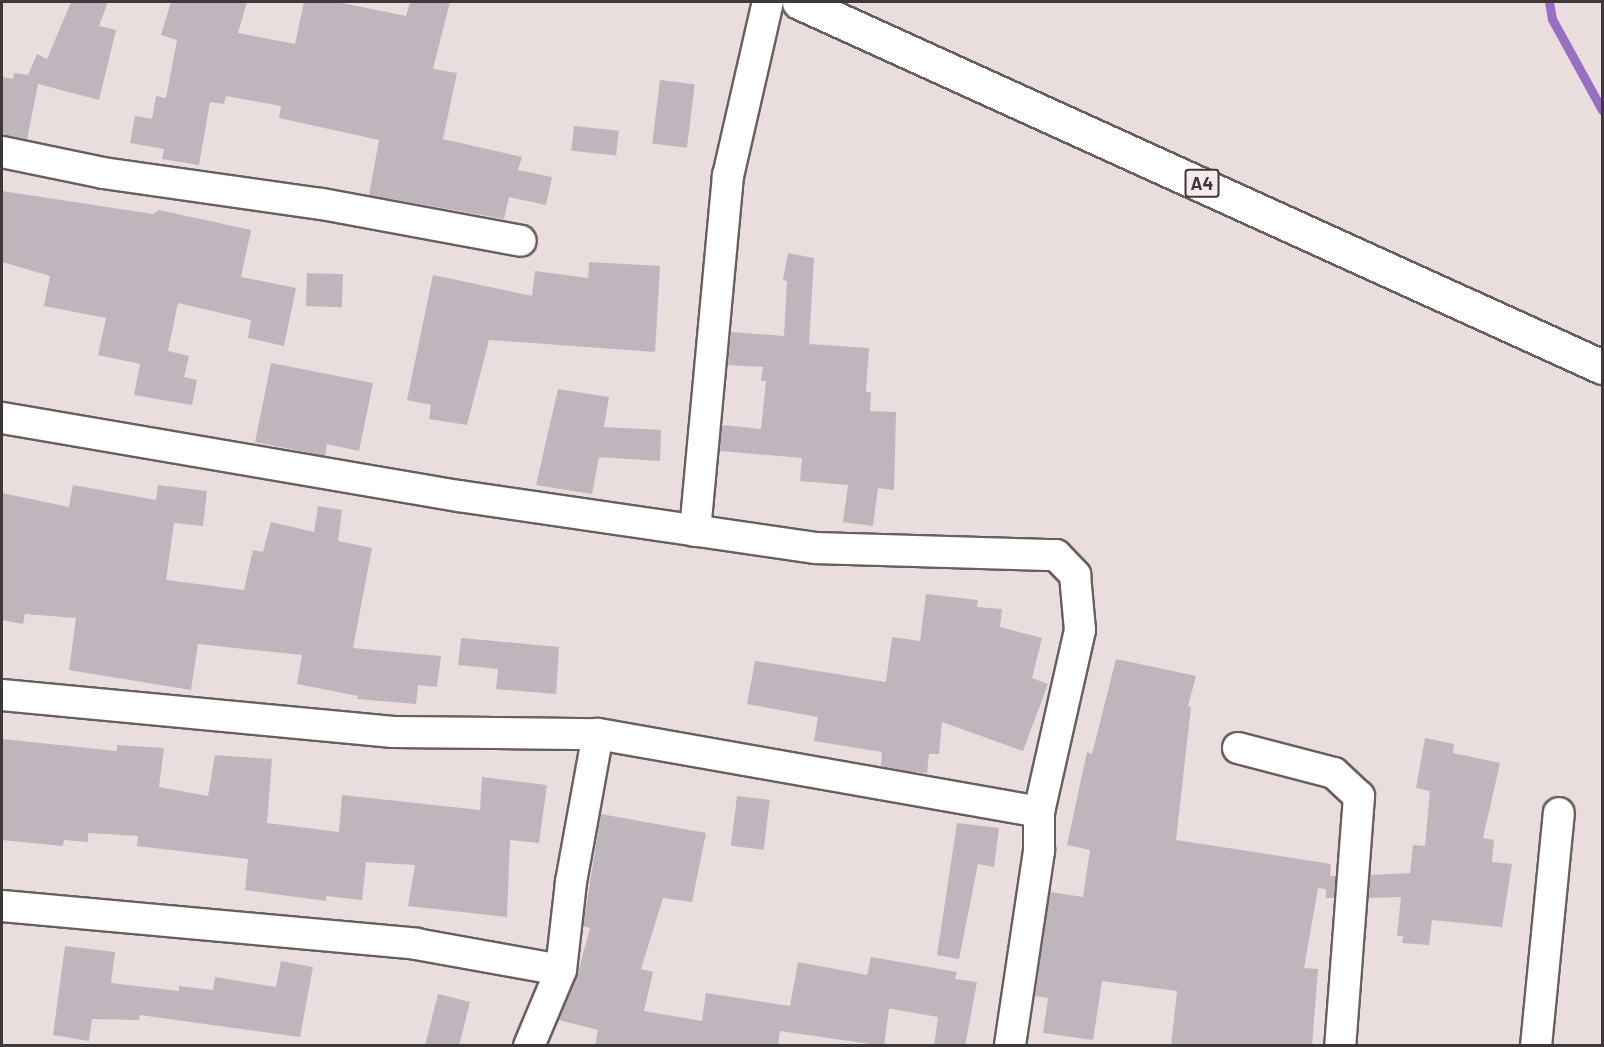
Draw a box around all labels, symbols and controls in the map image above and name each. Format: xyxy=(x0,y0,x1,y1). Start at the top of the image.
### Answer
road number: A4 xyxy=(1184,168,1220,198)

